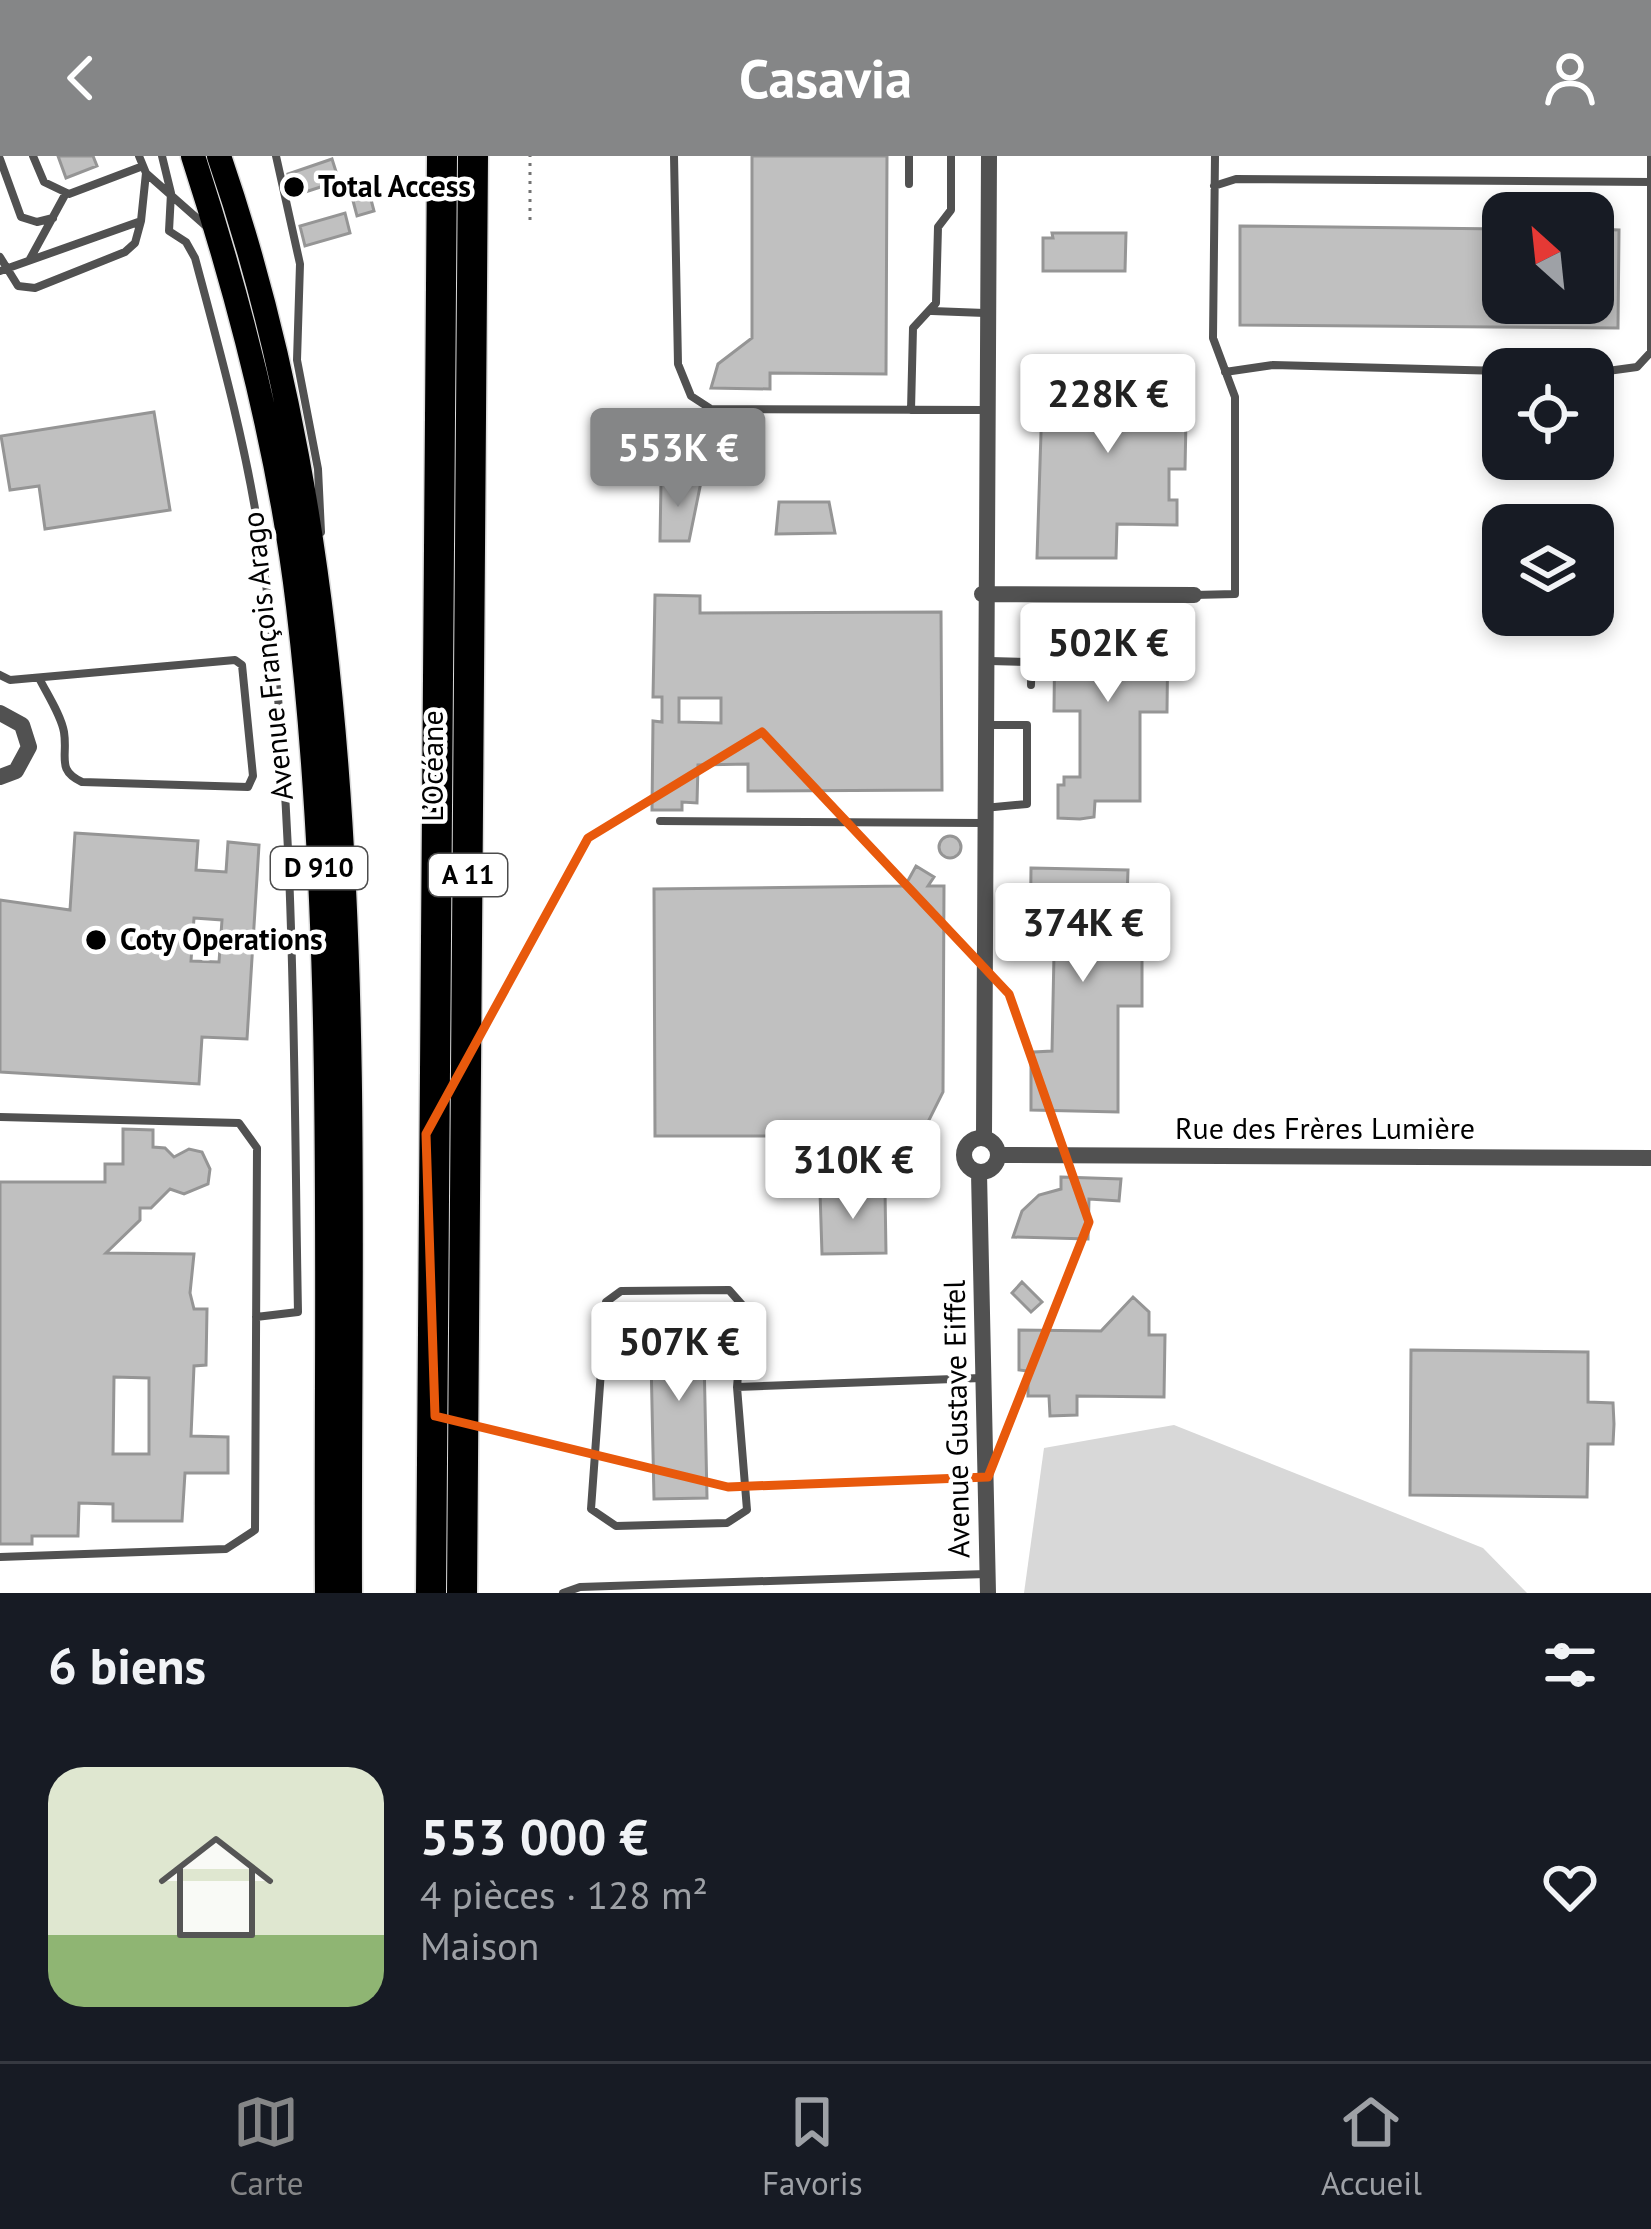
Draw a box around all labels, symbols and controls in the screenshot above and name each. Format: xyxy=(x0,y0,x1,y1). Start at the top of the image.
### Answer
text: Casavia xyxy=(739,43,912,113)
icon: back xyxy=(48,45,114,111)
icon: person xyxy=(1537,45,1603,111)
place label: Total Access xyxy=(318,166,471,205)
marker: Total Access xyxy=(281,174,307,200)
north arrow xyxy=(1482,192,1614,324)
map controls xyxy=(1482,192,1614,636)
button: locate xyxy=(1482,348,1614,480)
pin: 228K € xyxy=(1010,354,1206,456)
text: 228K € xyxy=(1047,367,1169,418)
pin: 553K € xyxy=(580,408,776,510)
text: 553K € xyxy=(617,421,739,472)
button: layers xyxy=(1482,504,1614,636)
street label: Avenue François Arago xyxy=(232,510,301,802)
pin: 502K € xyxy=(1010,603,1206,705)
text: 502K € xyxy=(1047,616,1169,667)
street label: L’Océane xyxy=(412,710,451,822)
road number: D 910 xyxy=(271,847,367,889)
road number: A 11 xyxy=(429,854,507,896)
pin: 374K € xyxy=(985,883,1181,985)
text: 374K € xyxy=(1022,896,1144,947)
place label: Coty Operations xyxy=(120,919,323,958)
marker: Coty Operations xyxy=(83,927,109,953)
street label: Rue des Frères Lumière xyxy=(1175,1108,1475,1147)
pin: 310K € xyxy=(755,1120,951,1222)
text: 310K € xyxy=(792,1133,914,1184)
street label: Avenue Gustave Eiffel xyxy=(934,1279,977,1558)
pin: 507K € xyxy=(581,1302,777,1404)
text: 507K € xyxy=(618,1315,740,1366)
text: 6 biens xyxy=(48,1632,206,1698)
icon: filters xyxy=(1537,1632,1603,1698)
text: 553 000 € xyxy=(420,1803,648,1869)
icon: home xyxy=(144,1815,288,1959)
icon: heart xyxy=(1537,1854,1603,1920)
text: 4 pièces · 128 m² xyxy=(420,1869,708,1920)
text: Maison xyxy=(420,1920,539,1971)
tab: Carte xyxy=(229,2089,304,2204)
tab: Favoris xyxy=(762,2089,863,2204)
tab: Accueil xyxy=(1321,2089,1422,2204)

